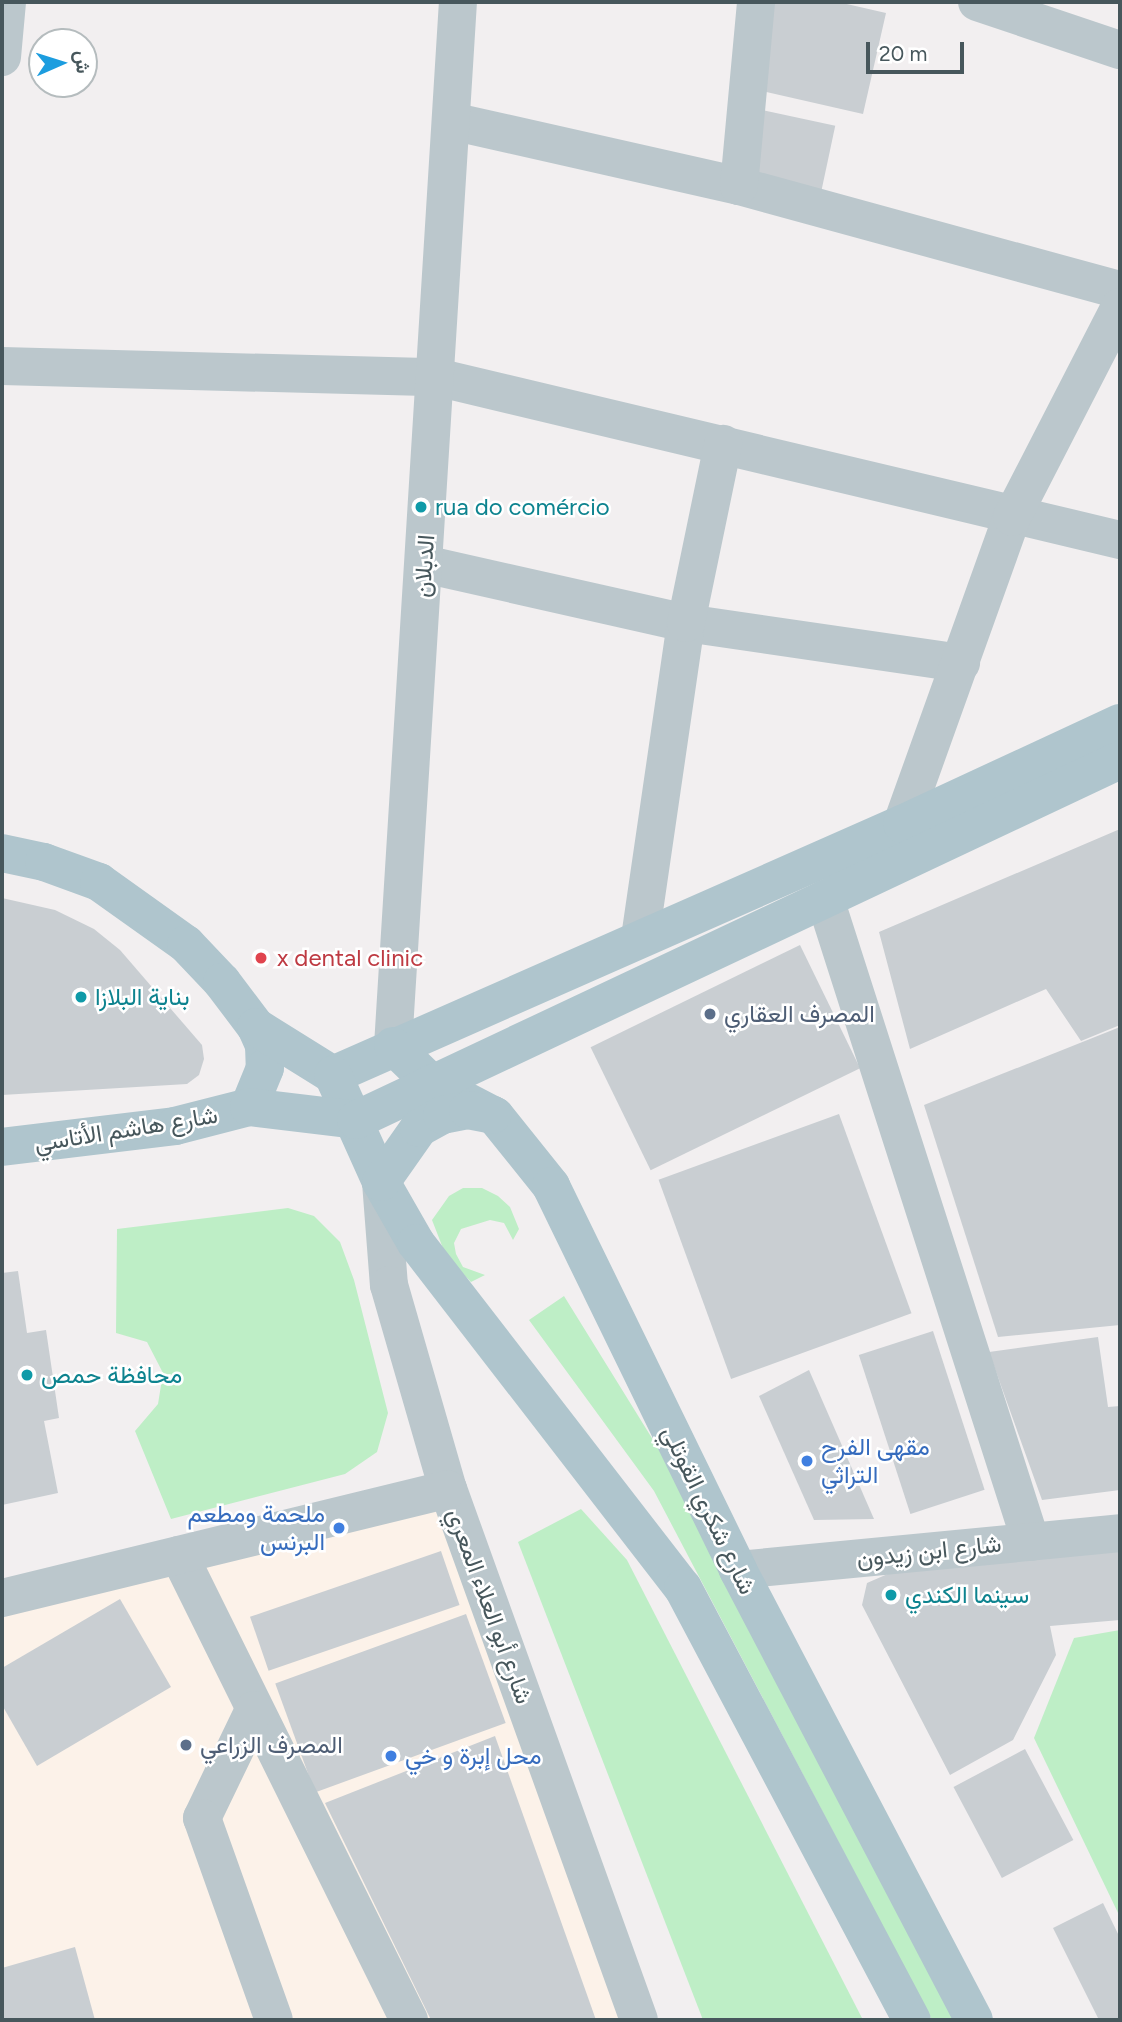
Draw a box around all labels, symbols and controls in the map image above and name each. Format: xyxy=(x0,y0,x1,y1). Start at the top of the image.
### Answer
north arrow xyxy=(28,28,98,98)
scale bar xyxy=(870,28,968,72)
text: 20 m xyxy=(879,41,927,66)
text: ش xyxy=(70,50,95,74)
place label: rua do comércio xyxy=(435,493,610,521)
marker: rua do comércio xyxy=(413,499,429,515)
street label: الدبلان xyxy=(407,534,441,598)
place label: x dental clinic xyxy=(277,944,423,972)
marker: x dental clinic xyxy=(251,948,271,968)
place label: بناية البلازا xyxy=(95,983,190,1011)
marker: بناية البلازا xyxy=(73,989,89,1005)
place label: المصرف العقاري xyxy=(724,1000,875,1028)
marker: المصرف العقاري xyxy=(702,1006,718,1022)
street label: شارع هاشم الأتاسي xyxy=(32,1100,220,1158)
place label: محافظة حمص xyxy=(41,1361,182,1389)
marker: محافظة حمص xyxy=(19,1367,35,1383)
street label: شارع شكري القوتلي xyxy=(656,1421,762,1599)
place label: مقهى الفرح التراثي xyxy=(821,1433,930,1489)
marker: مقهى الفرح التراثي xyxy=(799,1453,815,1469)
place label: ملحمة ومطعم البرنس xyxy=(187,1500,325,1556)
street label: شارع أبو العلاء المعري xyxy=(441,1504,539,1708)
marker: ملحمة ومطعم البرنس xyxy=(331,1520,347,1536)
street label: شارع ابن زيدون xyxy=(855,1529,1003,1573)
place label: سينما الكندي xyxy=(905,1581,1029,1609)
marker: سينما الكندي xyxy=(883,1587,899,1603)
place label: المصرف الزراعي xyxy=(200,1731,343,1759)
marker: المصرف الزراعي xyxy=(178,1737,194,1753)
place label: محل إبرة و خي xyxy=(405,1742,542,1770)
marker: محل إبرة و خي xyxy=(383,1748,399,1764)

